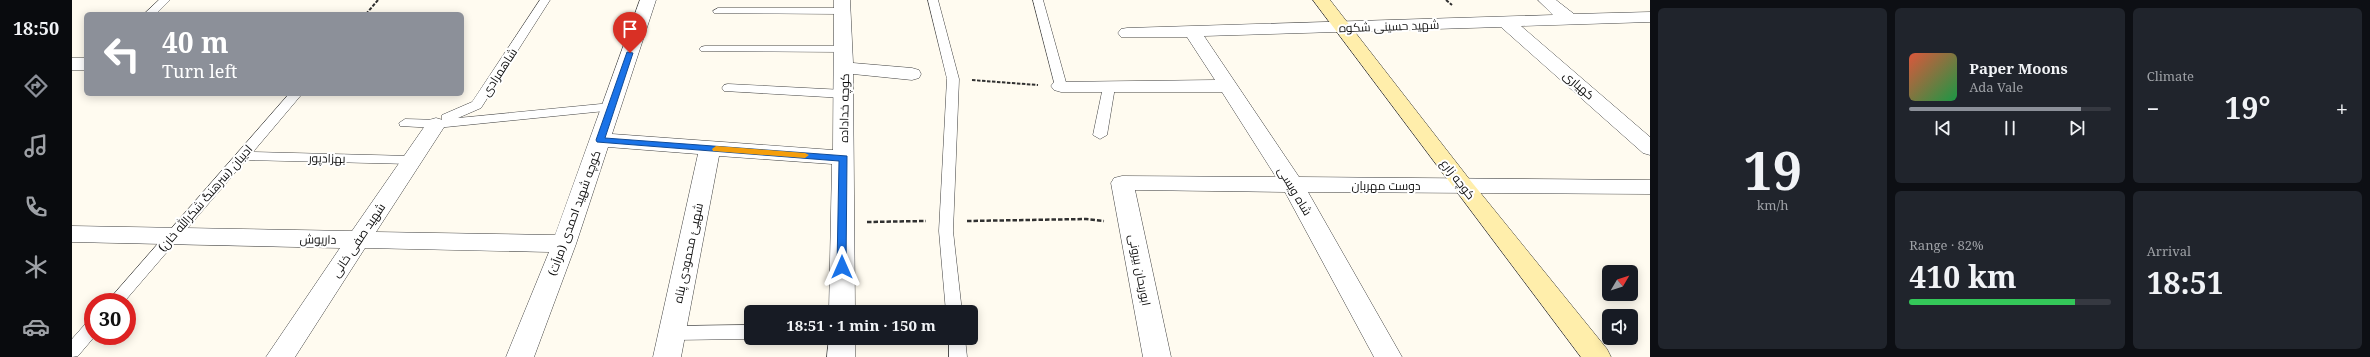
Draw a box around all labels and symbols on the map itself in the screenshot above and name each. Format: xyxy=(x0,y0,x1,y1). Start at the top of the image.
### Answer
pin xyxy=(613,12,647,53)
street label: شهید حسینی شکوه xyxy=(1339,16,1440,36)
street label: شاهمرادی xyxy=(477,44,521,99)
street label: کهیاری xyxy=(1560,67,1598,103)
street label: کوچه خداداده xyxy=(835,73,854,143)
street label: ادیبان (سرهنگ شکرالله خان) xyxy=(154,141,256,255)
street label: کوچه شهید احمدی (مرآت) xyxy=(543,148,606,279)
street label: بهزادپور xyxy=(307,149,346,168)
street label: کوچه زارع xyxy=(1436,155,1479,203)
street label: شاه ویسی xyxy=(1274,163,1316,219)
street label: دوست مهربان xyxy=(1351,177,1421,194)
street label: شهید صفی خانی xyxy=(327,199,389,280)
street label: شهیئ محمودی پناه xyxy=(669,201,708,305)
street label: داریوش xyxy=(299,230,337,248)
street label: ابوریحان بیرونی xyxy=(1125,233,1155,307)
position arrow xyxy=(821,246,863,288)
north arrow xyxy=(1602,265,1638,301)
speed limit sign: 30 xyxy=(84,293,136,345)

